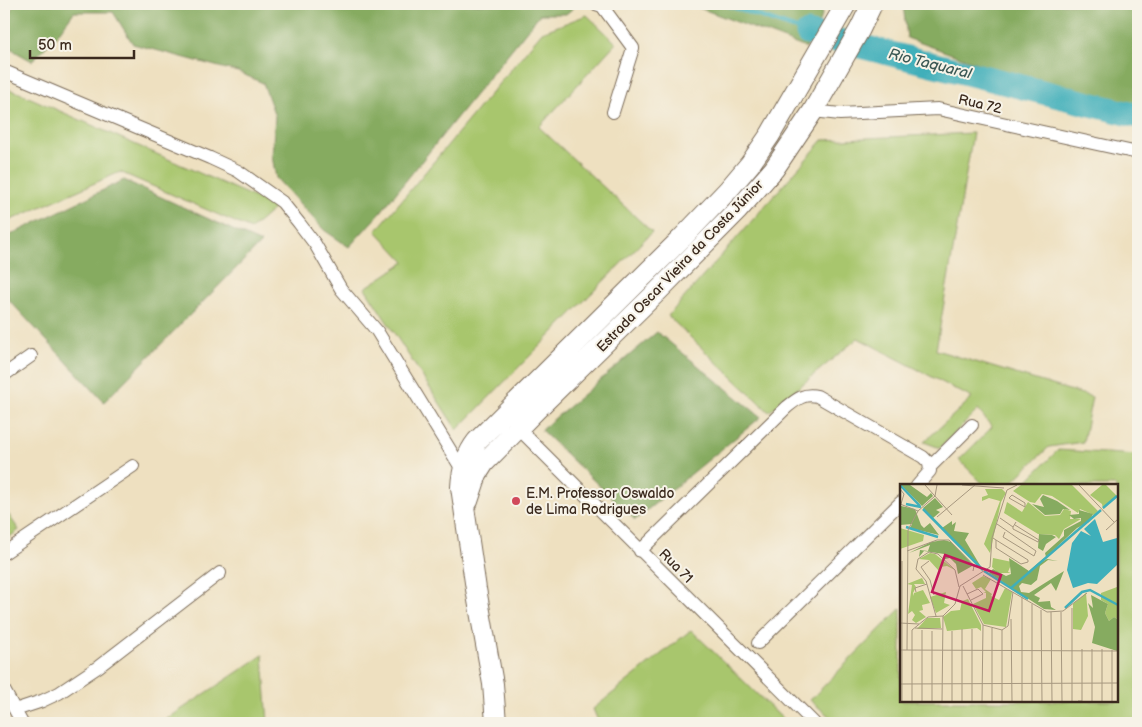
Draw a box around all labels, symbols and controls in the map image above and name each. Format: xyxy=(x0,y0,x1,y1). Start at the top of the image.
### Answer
scale bar xyxy=(30,28,134,60)
text: 50 m xyxy=(38,36,72,55)
water label: Rio Taquaral xyxy=(887,45,974,84)
street label: Rua 72 xyxy=(957,91,1004,117)
street label: Estrada Oscar Vieira da Costa Júnior xyxy=(593,176,768,356)
inset map xyxy=(900,484,1117,702)
place label: E.M. Professor Oswaldo de Lima Rodrigues xyxy=(526,485,675,518)
marker: E.M. Professor Oswaldo de Lima Rodrigues xyxy=(510,495,522,507)
street label: Rua 71 xyxy=(655,545,697,587)

